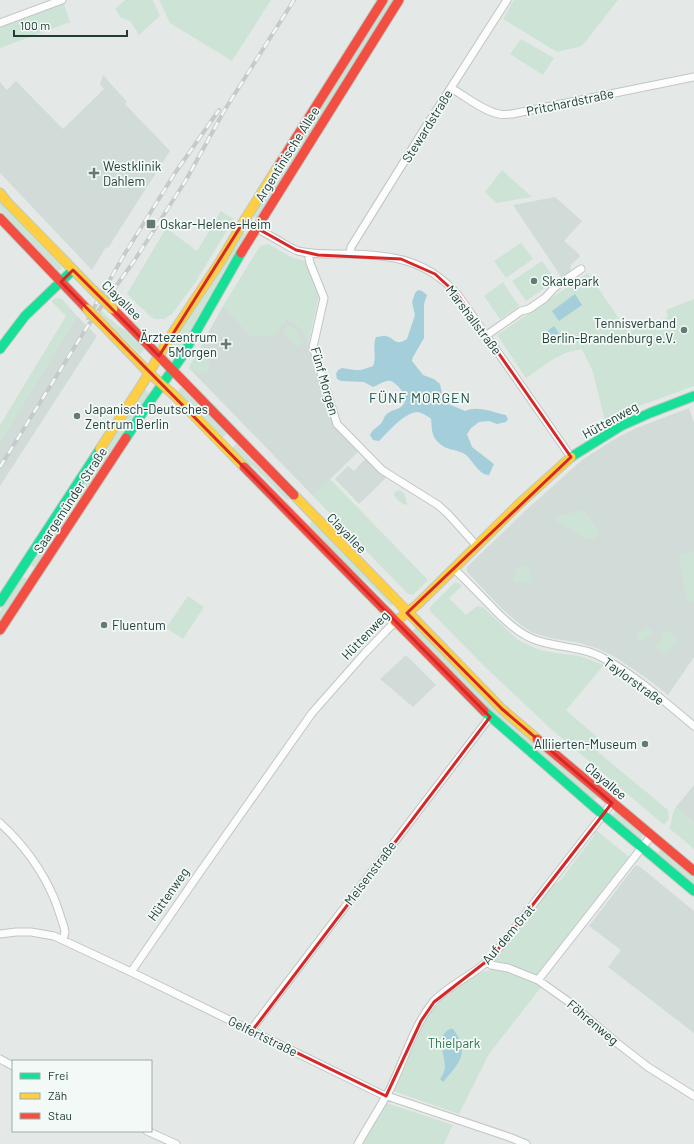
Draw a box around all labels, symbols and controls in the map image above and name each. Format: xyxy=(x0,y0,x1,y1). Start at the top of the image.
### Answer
scale bar xyxy=(14,12,127,38)
text: 100 m xyxy=(20,18,50,32)
street label: Pritchardstraße xyxy=(525,85,615,119)
street label: Stewardstraße xyxy=(398,87,456,165)
street label: Argentinische Allee xyxy=(251,104,323,204)
place label: Westklinik Dahlem xyxy=(103,158,162,189)
marker: Westklinik Dahlem xyxy=(88,167,100,179)
place label: Oskar-Helene-Heim xyxy=(160,216,271,232)
marker: Oskar-Helene-Heim xyxy=(145,218,157,230)
place label: Skatepark xyxy=(542,273,600,289)
marker: Skatepark xyxy=(529,276,539,286)
street label: Clayallee xyxy=(99,277,145,323)
street label: Marshallstraße xyxy=(443,282,505,358)
place label: Tennisverband Berlin-Brandenburg e.V. xyxy=(542,315,676,346)
marker: Tennisverband Berlin-Brandenburg e.V. xyxy=(679,325,689,335)
place label: Ärztezentrum 5Morgen xyxy=(140,329,217,360)
marker: Ärztezentrum 5Morgen xyxy=(220,338,232,350)
street label: Fünf Morgen xyxy=(308,345,342,417)
district label: FÜNF MORGEN xyxy=(369,389,471,406)
street label: Hüttenweg xyxy=(579,398,641,442)
place label: Japanisch-Deutsches Zentrum Berlin xyxy=(85,401,208,432)
marker: Japanisch-Deutsches Zentrum Berlin xyxy=(72,411,82,421)
street label: Saargemünder Straße xyxy=(30,444,110,556)
street label: Clayallee xyxy=(324,510,370,557)
street label: Hüttenweg xyxy=(338,607,392,663)
place label: Fluentum xyxy=(112,617,166,633)
marker: Fluentum xyxy=(99,620,109,630)
street label: Taylorstraße xyxy=(601,654,667,708)
place label: Alliierten-Museum xyxy=(534,736,637,752)
marker: Alliierten-Museum xyxy=(640,739,650,749)
street label: Clayallee xyxy=(582,759,630,803)
street label: Meisenstraße xyxy=(341,838,399,908)
street label: Hüttenweg xyxy=(144,864,192,924)
street label: Auf dem Grat xyxy=(478,901,538,967)
street label: Föhrenweg xyxy=(564,996,622,1048)
street label: Gelfertstraße xyxy=(226,1012,300,1060)
park label: Thielpark xyxy=(428,1035,481,1051)
legend xyxy=(12,1060,152,1132)
text: Frei xyxy=(48,1068,68,1082)
text: Zäh xyxy=(48,1088,67,1102)
text: Stau xyxy=(48,1108,72,1122)

